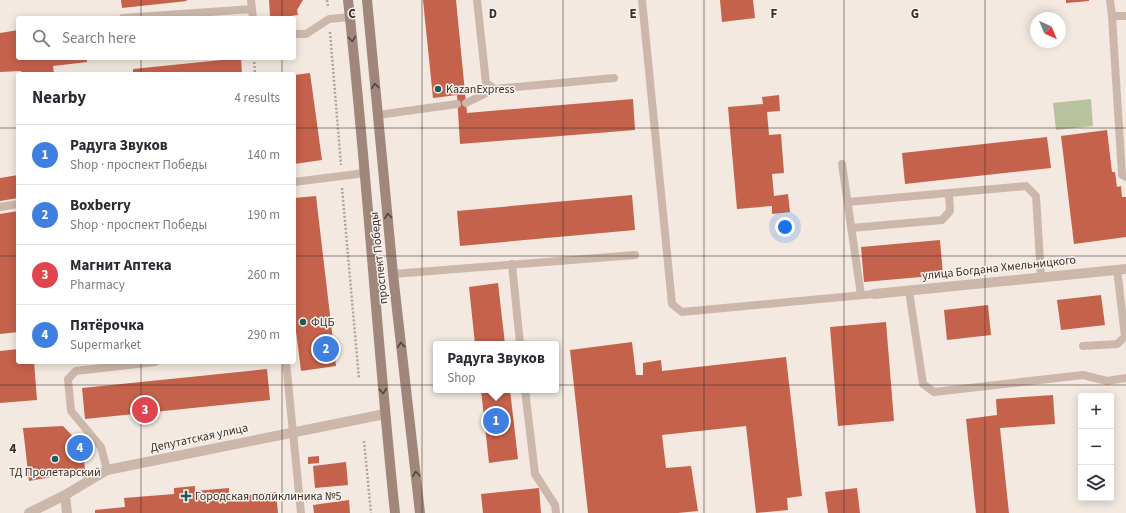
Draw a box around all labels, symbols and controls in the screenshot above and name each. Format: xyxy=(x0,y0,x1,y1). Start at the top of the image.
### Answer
text: C xyxy=(348,5,356,23)
text: D xyxy=(489,5,497,23)
text: E xyxy=(629,5,637,23)
text: F xyxy=(771,5,778,23)
text: G xyxy=(911,5,919,23)
north arrow xyxy=(1030,12,1066,48)
search box xyxy=(16,16,296,60)
icon: search xyxy=(30,27,52,49)
text: Search here xyxy=(62,28,136,49)
one-way arrow xyxy=(348,36,357,42)
place label: KazanExpress xyxy=(446,81,514,98)
one-way arrow xyxy=(371,83,380,89)
marker: KazanExpress xyxy=(433,84,443,94)
text: Nearby xyxy=(32,86,86,110)
text: 4 results xyxy=(235,89,280,107)
text: Радуга Звуков xyxy=(70,135,168,156)
text: 1 xyxy=(42,146,48,164)
text: 140 m xyxy=(247,146,280,164)
text: Shop · проспект Победы xyxy=(70,156,207,174)
text: Boxberry xyxy=(70,195,131,216)
text: 2 xyxy=(42,206,48,224)
text: 190 m xyxy=(247,206,280,224)
street label: проспект Победы xyxy=(366,211,392,305)
one-way arrow xyxy=(383,213,392,219)
text: Shop · проспект Победы xyxy=(70,216,207,234)
your location xyxy=(775,217,795,237)
street label: улица Богдана Хмельницкого xyxy=(921,251,1077,285)
text: Магнит Аптека xyxy=(70,255,172,276)
text: 3 xyxy=(42,266,48,284)
text: 260 m xyxy=(247,266,280,284)
text: Pharmacy xyxy=(70,276,125,294)
place label: ФЦБ xyxy=(311,314,334,331)
text: Пятёрочка xyxy=(70,315,144,336)
marker: ФЦБ xyxy=(298,317,308,327)
text: 4 xyxy=(42,326,48,344)
text: 290 m xyxy=(247,326,280,344)
pin: 2 xyxy=(313,334,339,364)
text: Supermarket xyxy=(70,336,141,354)
popup xyxy=(433,341,559,393)
one-way arrow xyxy=(397,342,406,348)
text: Радуга Звуков xyxy=(447,348,545,369)
text: Shop xyxy=(447,369,475,387)
one-way arrow xyxy=(378,388,387,394)
map controls xyxy=(1078,393,1114,501)
button: + xyxy=(1078,393,1114,429)
pin: 3 xyxy=(132,395,158,425)
pin: 1 xyxy=(483,406,509,436)
street label: Депутатская улица xyxy=(148,419,250,457)
button: − xyxy=(1078,429,1114,465)
pin: 4 xyxy=(67,433,93,463)
text: 4 xyxy=(10,440,17,458)
marker: ТД Пролетарский xyxy=(50,454,60,464)
place label: ТД Пролетарский xyxy=(9,464,101,481)
button: layers xyxy=(1078,465,1114,501)
one-way arrow xyxy=(412,471,421,477)
place label: Городская поликлиника №5 xyxy=(195,488,342,505)
marker: Городская поликлиника №5 xyxy=(180,490,192,502)

